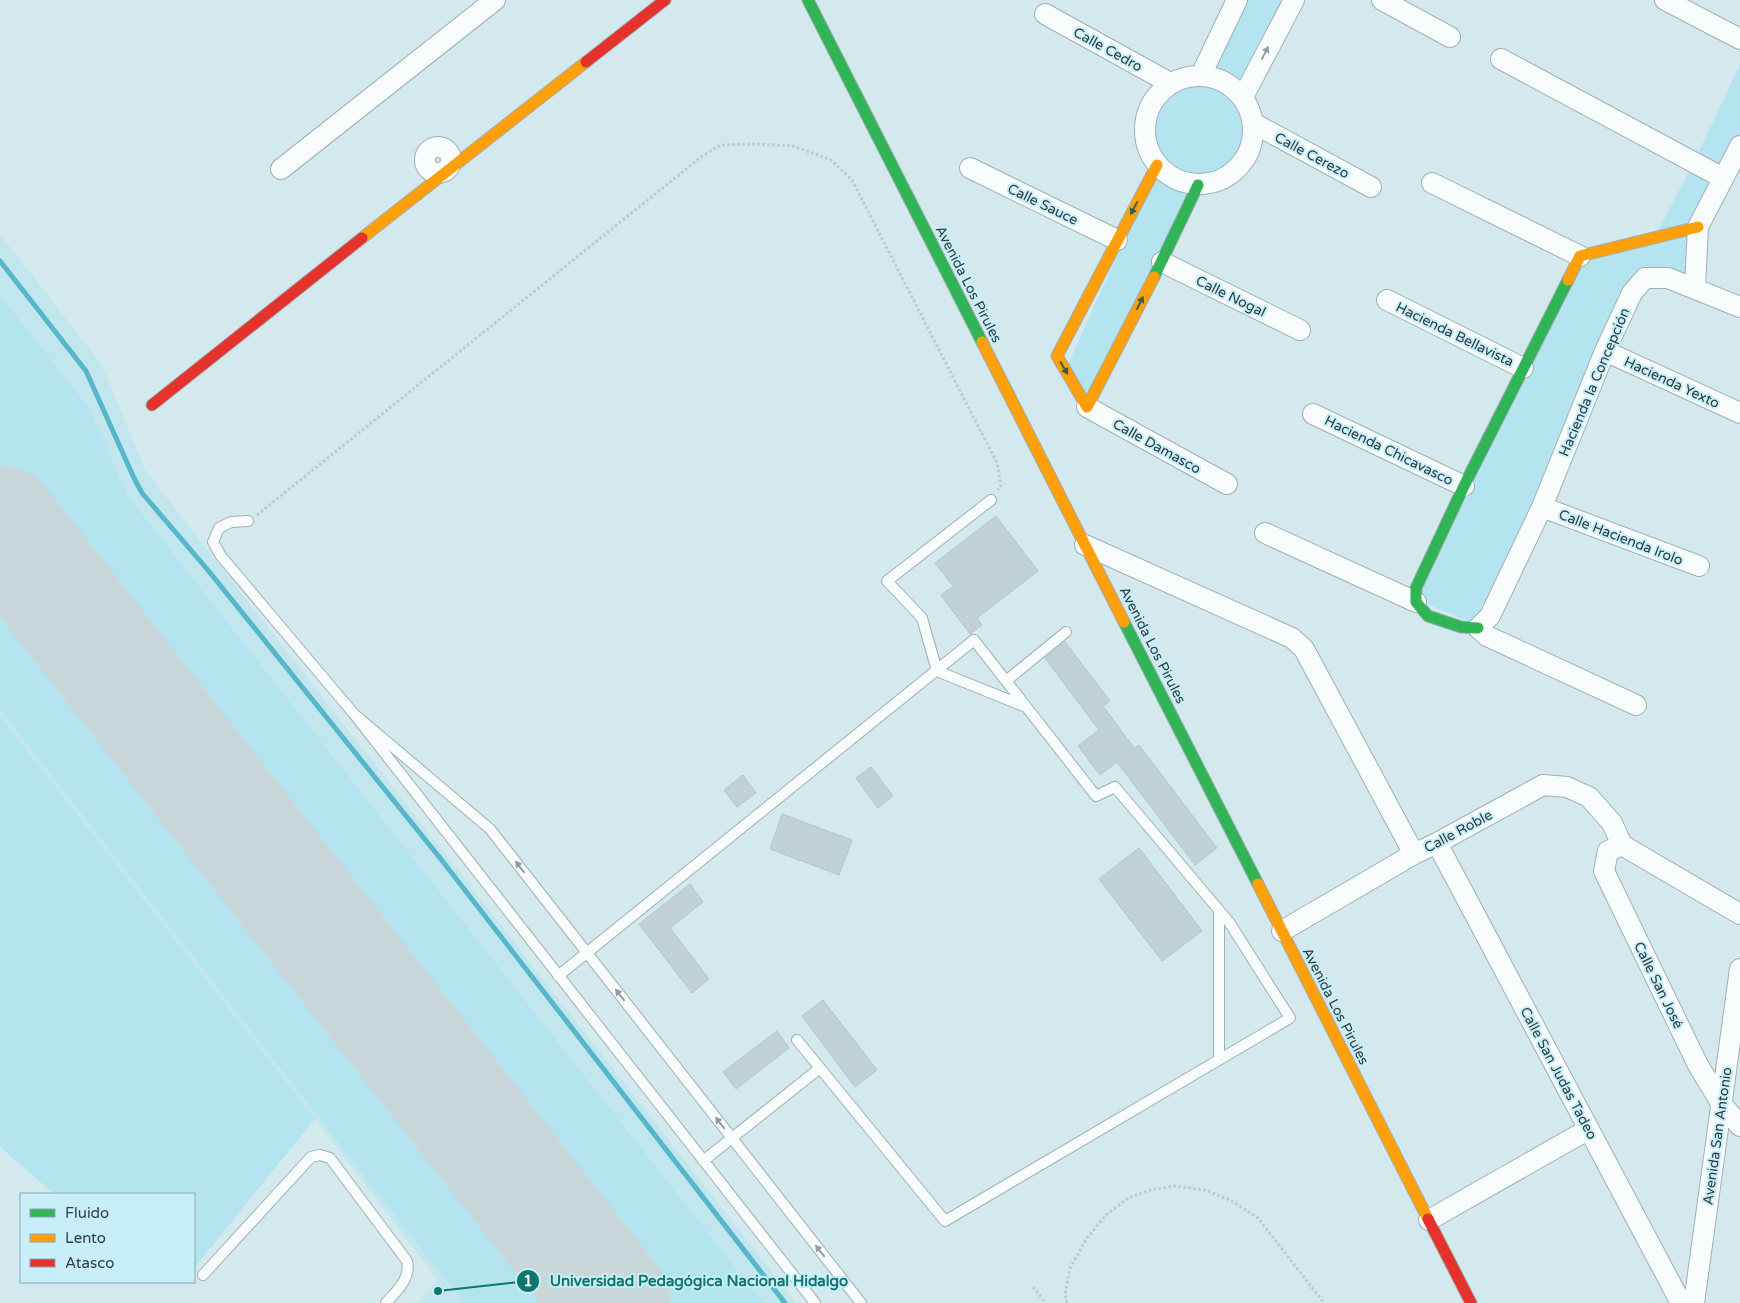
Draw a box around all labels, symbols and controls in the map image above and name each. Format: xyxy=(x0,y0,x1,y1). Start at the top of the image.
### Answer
street label: Calle Cedro xyxy=(1070,24,1145,75)
one-way arrow xyxy=(1261,46,1269,61)
street label: Calle Cerezo xyxy=(1272,129,1352,182)
street label: Calle Sauce xyxy=(1005,180,1081,229)
one-way arrow xyxy=(1130,201,1138,215)
street label: Avenida Los Pirules xyxy=(932,223,1006,346)
street label: Calle Nogal xyxy=(1193,272,1269,321)
one-way arrow xyxy=(1136,296,1144,310)
street label: Hacienda Bellavista xyxy=(1393,298,1517,370)
street label: Hacienda la Concepción xyxy=(1555,305,1634,459)
street label: Hacienda Yexto xyxy=(1621,353,1722,412)
one-way arrow xyxy=(1059,361,1068,374)
street label: Hacienda Chicavasco xyxy=(1322,412,1456,489)
street label: Calle Damasco xyxy=(1110,415,1204,478)
street label: Calle Hacienda Irolo xyxy=(1556,506,1685,569)
street label: Avenida Los Pirules xyxy=(1116,584,1190,707)
street label: Calle Roble xyxy=(1421,806,1495,857)
one-way arrow xyxy=(514,861,525,874)
street label: Calle San José xyxy=(1630,939,1687,1031)
street label: Avenida Los Pirules xyxy=(1299,945,1373,1068)
one-way arrow xyxy=(614,989,625,1002)
street label: Calle San Judas Tadeo xyxy=(1516,1004,1601,1142)
street label: Avenida San Antonio xyxy=(1699,1066,1736,1206)
one-way arrow xyxy=(715,1116,725,1130)
legend xyxy=(20,1193,195,1283)
text: Fluido xyxy=(65,1204,109,1222)
text: Lento xyxy=(65,1229,106,1247)
one-way arrow xyxy=(815,1245,826,1258)
text: Atasco xyxy=(65,1254,114,1272)
callout: Universidad Pedagógica Nacional Hidalgo xyxy=(515,1266,859,1296)
text: 1 xyxy=(523,1272,533,1290)
text: Universidad Pedagógica Nacional Hidalgo xyxy=(550,1272,848,1291)

